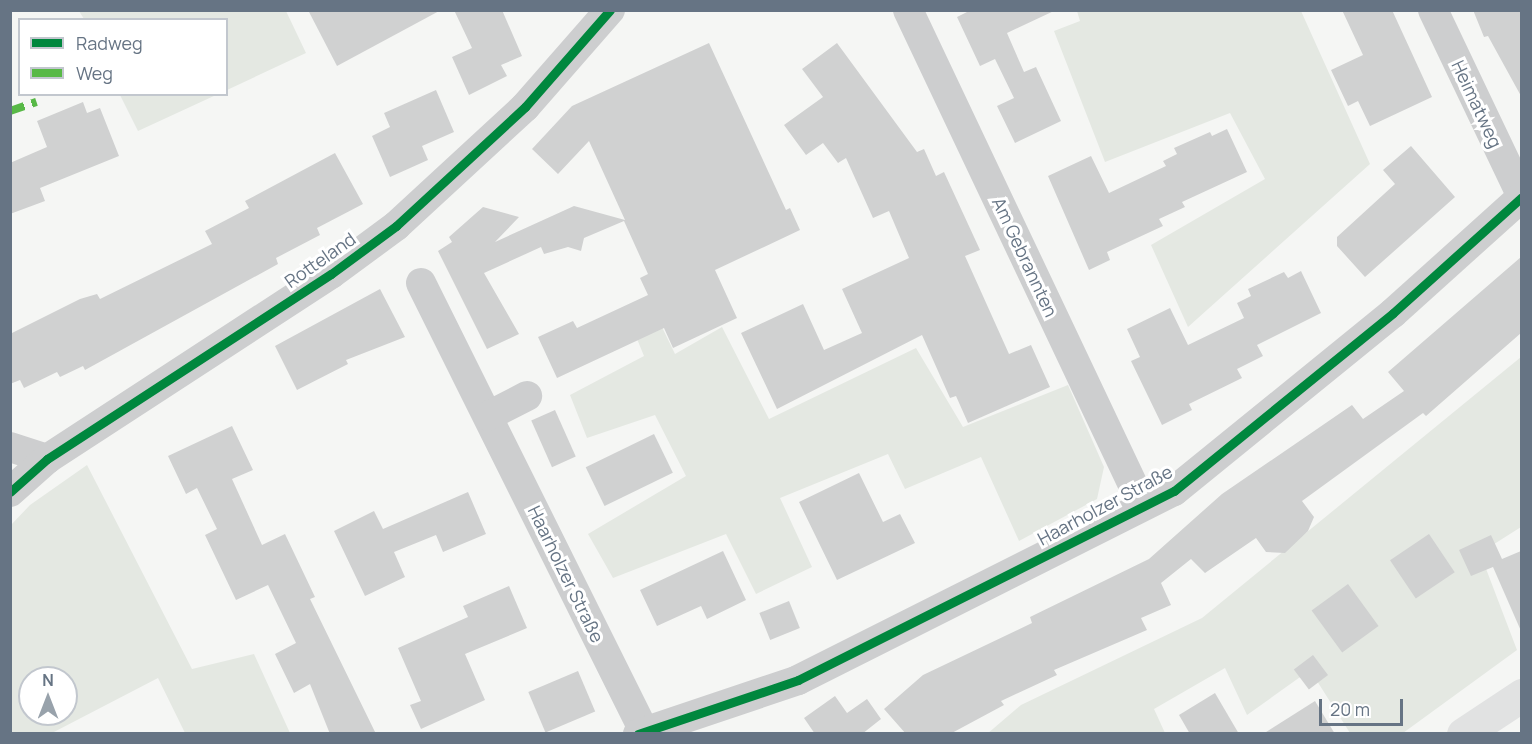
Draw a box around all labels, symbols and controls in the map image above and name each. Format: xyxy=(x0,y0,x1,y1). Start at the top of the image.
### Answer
legend xyxy=(18,18,228,96)
text: Radweg xyxy=(76,31,143,55)
street label: Heimatweg xyxy=(1447,57,1507,151)
text: Weg xyxy=(76,61,113,85)
street label: Am Gebrannten xyxy=(988,194,1062,320)
street label: Rotteland xyxy=(280,228,360,292)
street label: Haarholzer Straße xyxy=(1034,460,1176,550)
street label: Haarholzer Straße xyxy=(524,502,608,646)
north arrow xyxy=(18,666,78,726)
text: N xyxy=(42,669,54,691)
scale bar xyxy=(1322,687,1406,725)
text: 20 m xyxy=(1330,697,1370,721)

